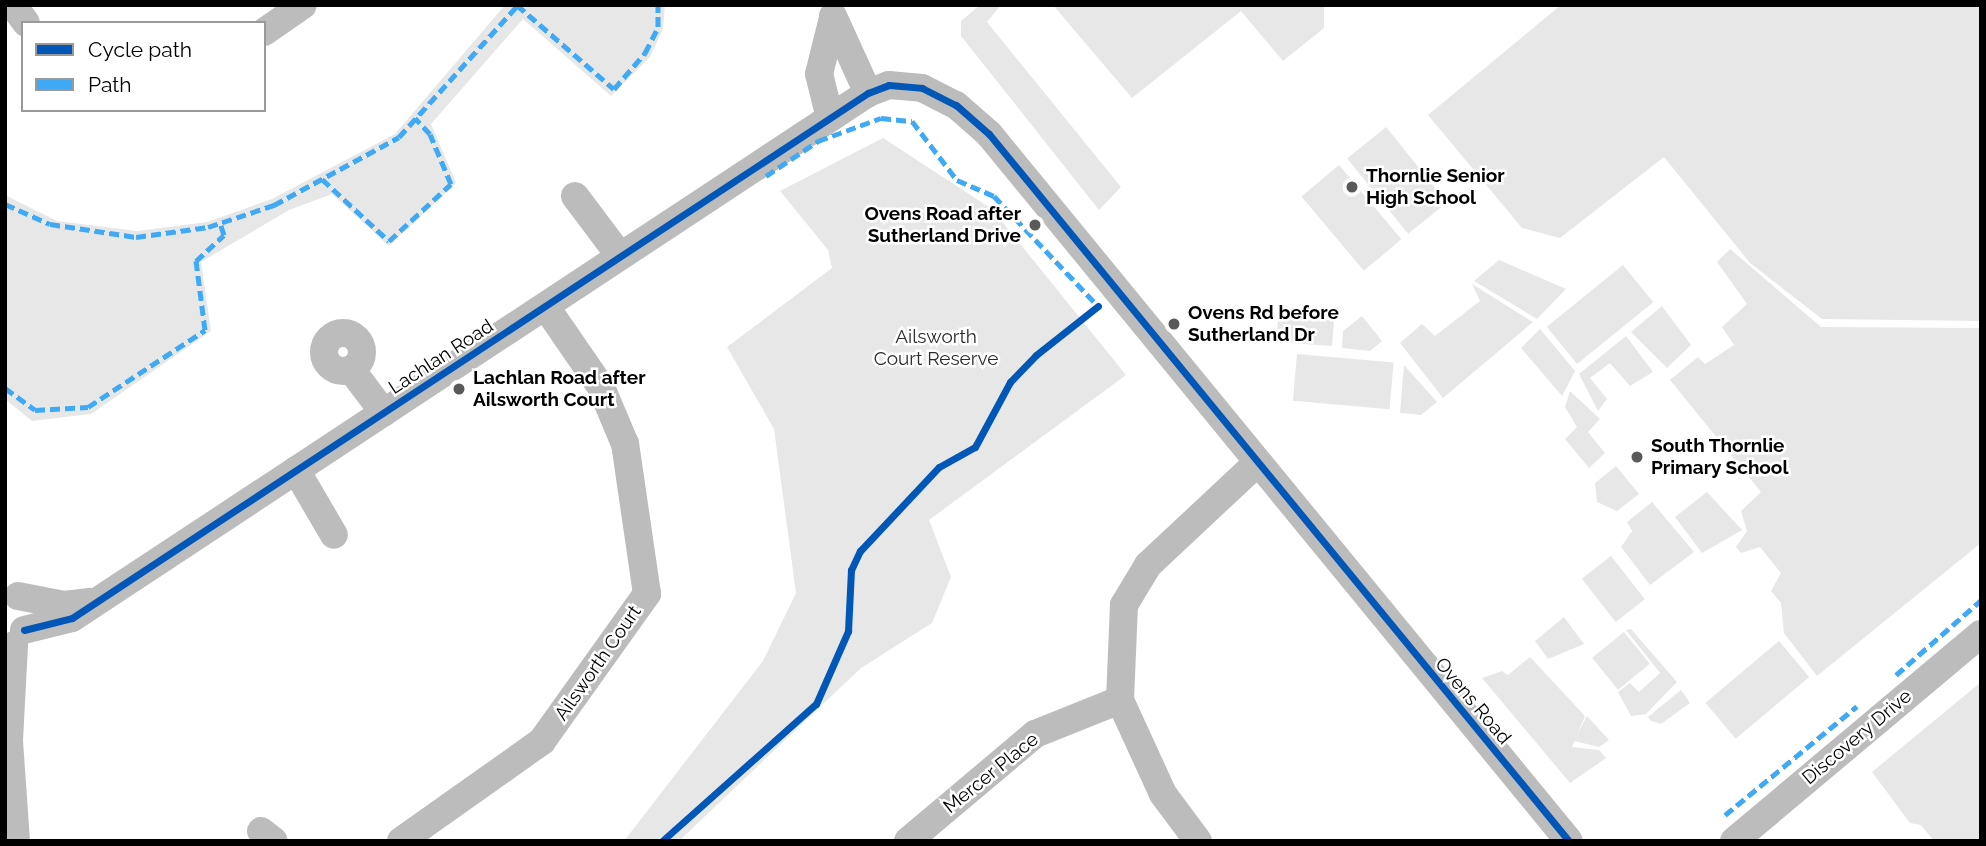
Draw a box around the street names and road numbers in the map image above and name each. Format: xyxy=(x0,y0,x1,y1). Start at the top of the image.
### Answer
street label: Lachlan Road xyxy=(384,315,498,399)
street label: Ailsworth Court xyxy=(550,601,646,725)
street label: Ovens Road xyxy=(1430,653,1516,749)
street label: Discovery Drive xyxy=(1797,684,1917,790)
street label: Mercer Place xyxy=(939,728,1043,818)

